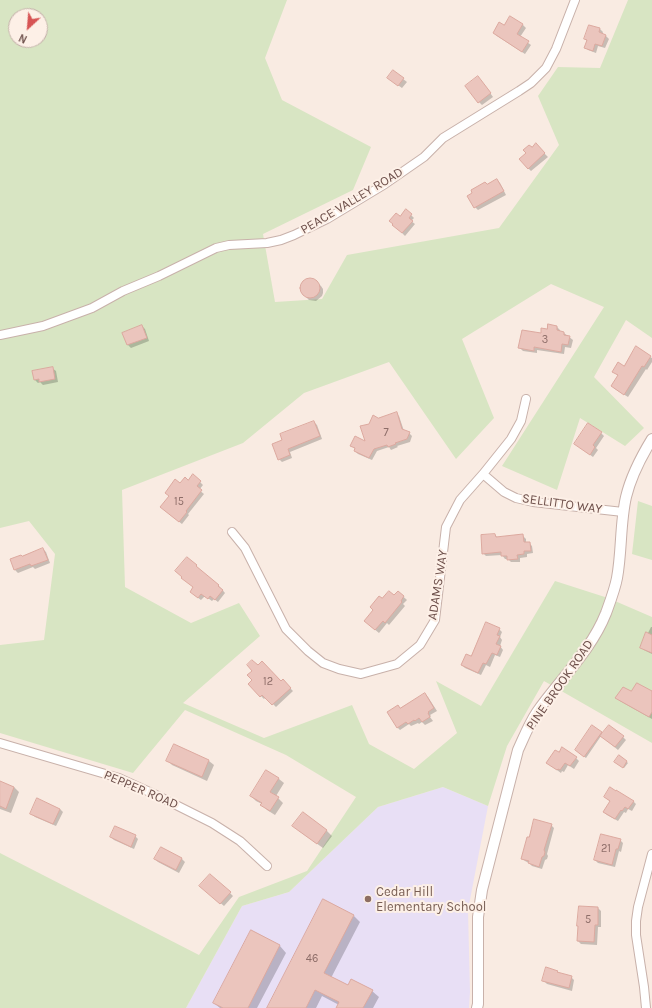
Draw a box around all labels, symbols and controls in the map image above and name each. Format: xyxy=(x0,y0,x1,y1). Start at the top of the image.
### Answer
north arrow xyxy=(8,8,48,48)
text: N xyxy=(17,31,29,46)
street label: PEACE VALLEY ROAD xyxy=(298,164,406,238)
house number: 3 xyxy=(542,333,548,347)
house number: 7 xyxy=(383,426,389,440)
street label: SELLITTO WAY xyxy=(521,491,603,517)
house number: 15 xyxy=(174,495,184,509)
street label: ADAMS WAY xyxy=(425,549,451,621)
street label: PINE BROOK ROAD xyxy=(523,637,597,733)
house number: 12 xyxy=(263,675,273,689)
street label: PEPPER ROAD xyxy=(101,767,181,813)
house number: 21 xyxy=(601,842,611,856)
place label: Cedar Hill Elementary School xyxy=(376,884,486,915)
marker: Cedar Hill Elementary School xyxy=(363,894,373,904)
house number: 5 xyxy=(585,913,591,927)
house number: 46 xyxy=(306,952,318,966)

